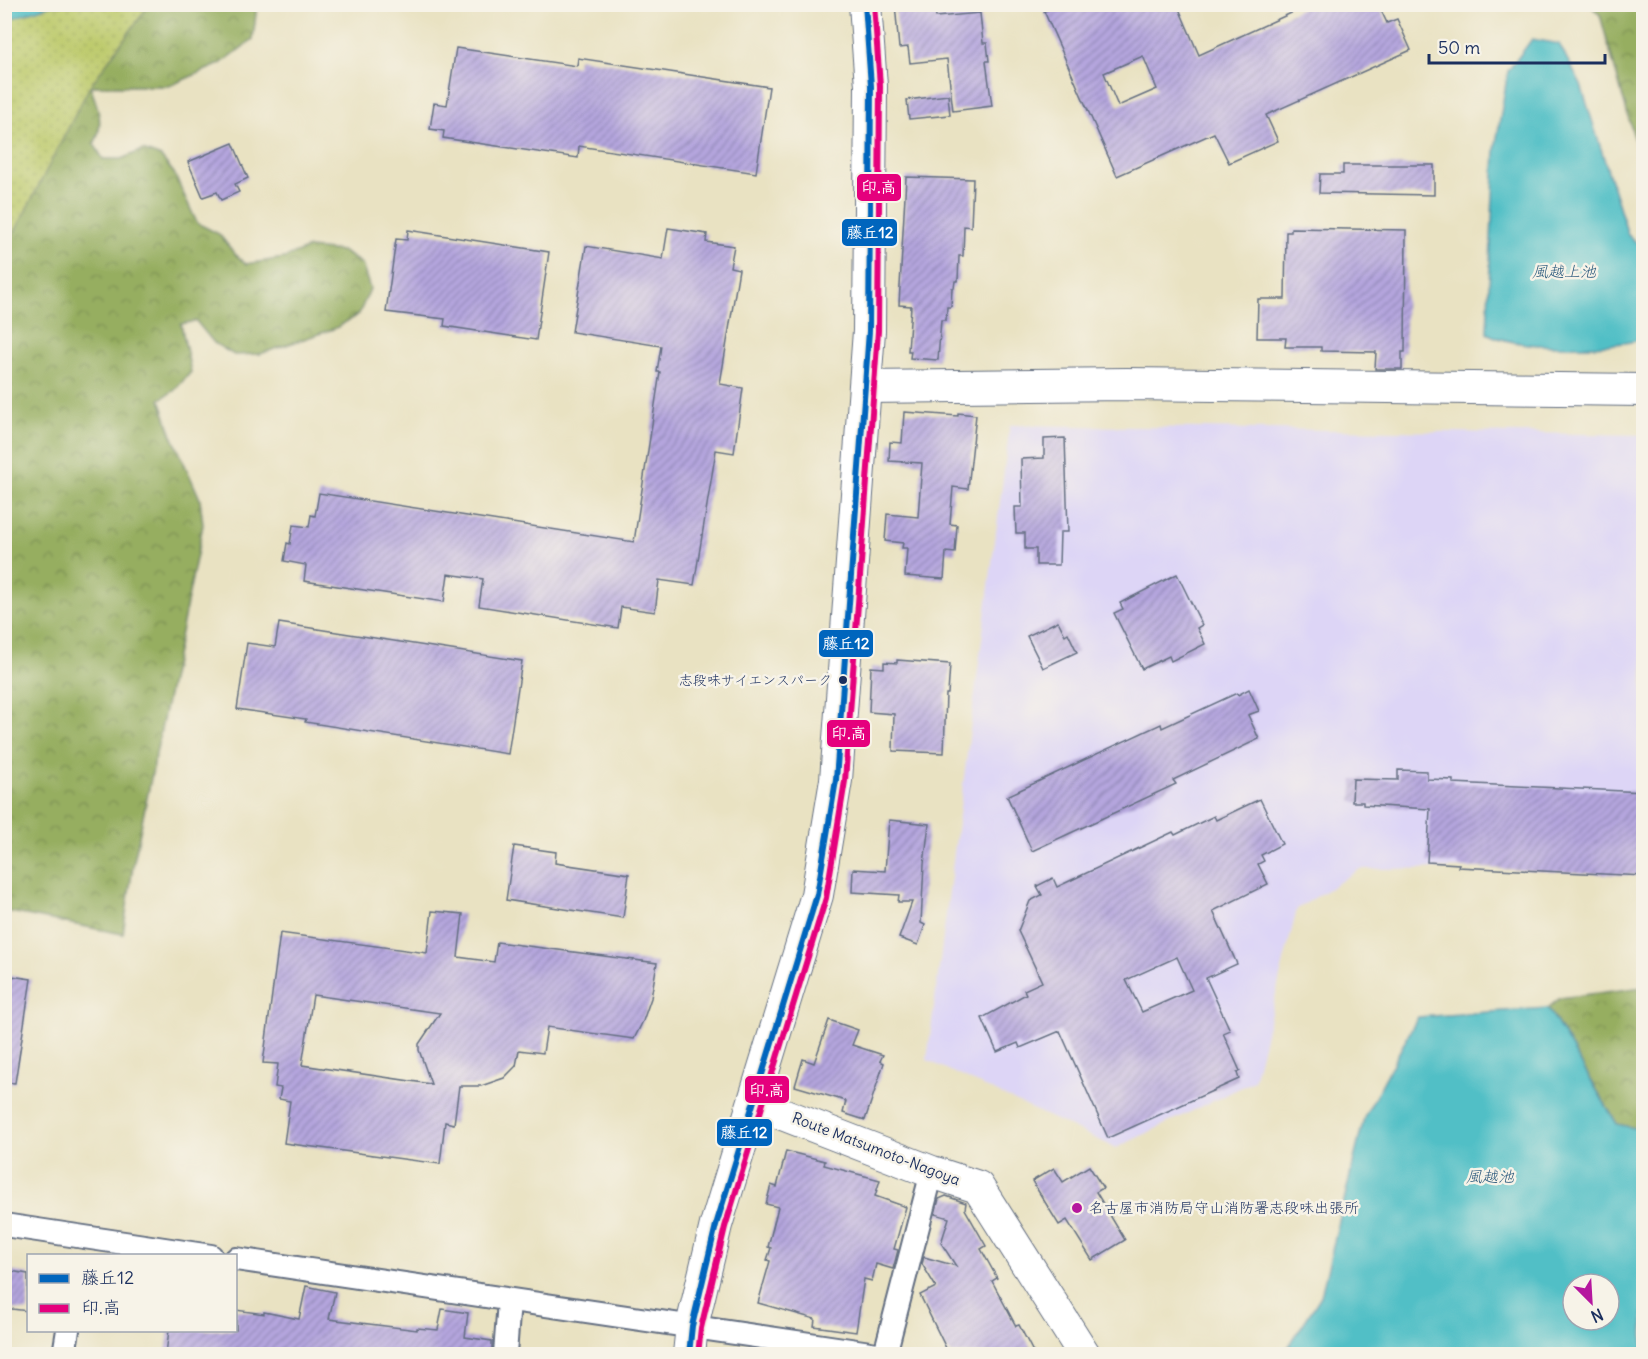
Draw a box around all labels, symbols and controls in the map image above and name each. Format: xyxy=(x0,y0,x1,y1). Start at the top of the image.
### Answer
scale bar xyxy=(1429,27,1604,65)
text: 50 m xyxy=(1438,36,1480,59)
line badge: 印.高 xyxy=(856,173,902,202)
text: 印.高 xyxy=(861,177,897,197)
line badge: 藤丘12 xyxy=(841,218,898,247)
text: 藤丘12 xyxy=(846,222,894,242)
water label: 風越上池 xyxy=(1532,261,1597,281)
line badge: 藤丘12 xyxy=(818,629,874,658)
text: 藤丘12 xyxy=(822,633,870,653)
place label: 志段味サイエンスパーク xyxy=(679,671,832,689)
marker: 志段味サイエンスパーク xyxy=(837,674,849,686)
line badge: 印.高 xyxy=(826,719,871,748)
text: 印.高 xyxy=(831,723,867,743)
line badge: 印.高 xyxy=(744,1075,790,1104)
text: 印.高 xyxy=(749,1080,785,1100)
street label: Route Matsumoto-Nagoya xyxy=(789,1108,963,1190)
line badge: 藤丘12 xyxy=(716,1118,773,1147)
text: 藤丘12 xyxy=(720,1122,768,1142)
water label: 風越池 xyxy=(1466,1166,1515,1186)
place label: 名古屋市消防局守山消防署志段味出張所 xyxy=(1089,1198,1359,1217)
marker: 名古屋市消防局守山消防署志段味出張所 xyxy=(1070,1201,1084,1215)
legend xyxy=(27,1254,237,1332)
text: 藤丘12 xyxy=(81,1266,134,1289)
north arrow xyxy=(1561,1272,1621,1332)
text: 印.高 xyxy=(81,1296,121,1319)
text: N xyxy=(1588,1304,1606,1327)

